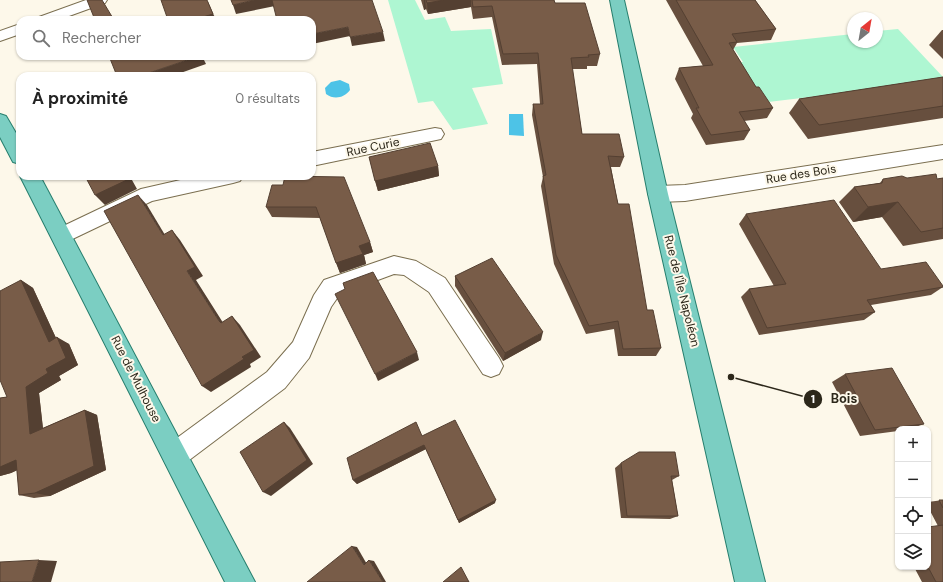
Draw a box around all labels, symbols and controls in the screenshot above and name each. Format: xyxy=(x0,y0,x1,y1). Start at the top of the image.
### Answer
north arrow xyxy=(847,12,883,48)
search box xyxy=(16,16,316,60)
icon: search xyxy=(30,27,52,49)
text: Rechercher xyxy=(62,28,141,48)
text: À proximité xyxy=(32,87,128,109)
text: 0 résultats xyxy=(235,90,300,107)
street label: Rue Curie xyxy=(345,134,401,160)
street label: Rue des Bois xyxy=(765,161,837,187)
street label: Rue de l'Île Napoléon xyxy=(660,233,704,349)
street label: Rue de Mulhouse xyxy=(107,333,165,425)
callout: Bois xyxy=(803,386,865,411)
text: Bois xyxy=(831,390,857,407)
text: 1 xyxy=(811,391,815,407)
map controls xyxy=(895,426,931,570)
button: + xyxy=(895,426,931,462)
button: − xyxy=(895,462,931,498)
button: locate xyxy=(895,498,931,534)
button: layers xyxy=(895,534,931,570)

